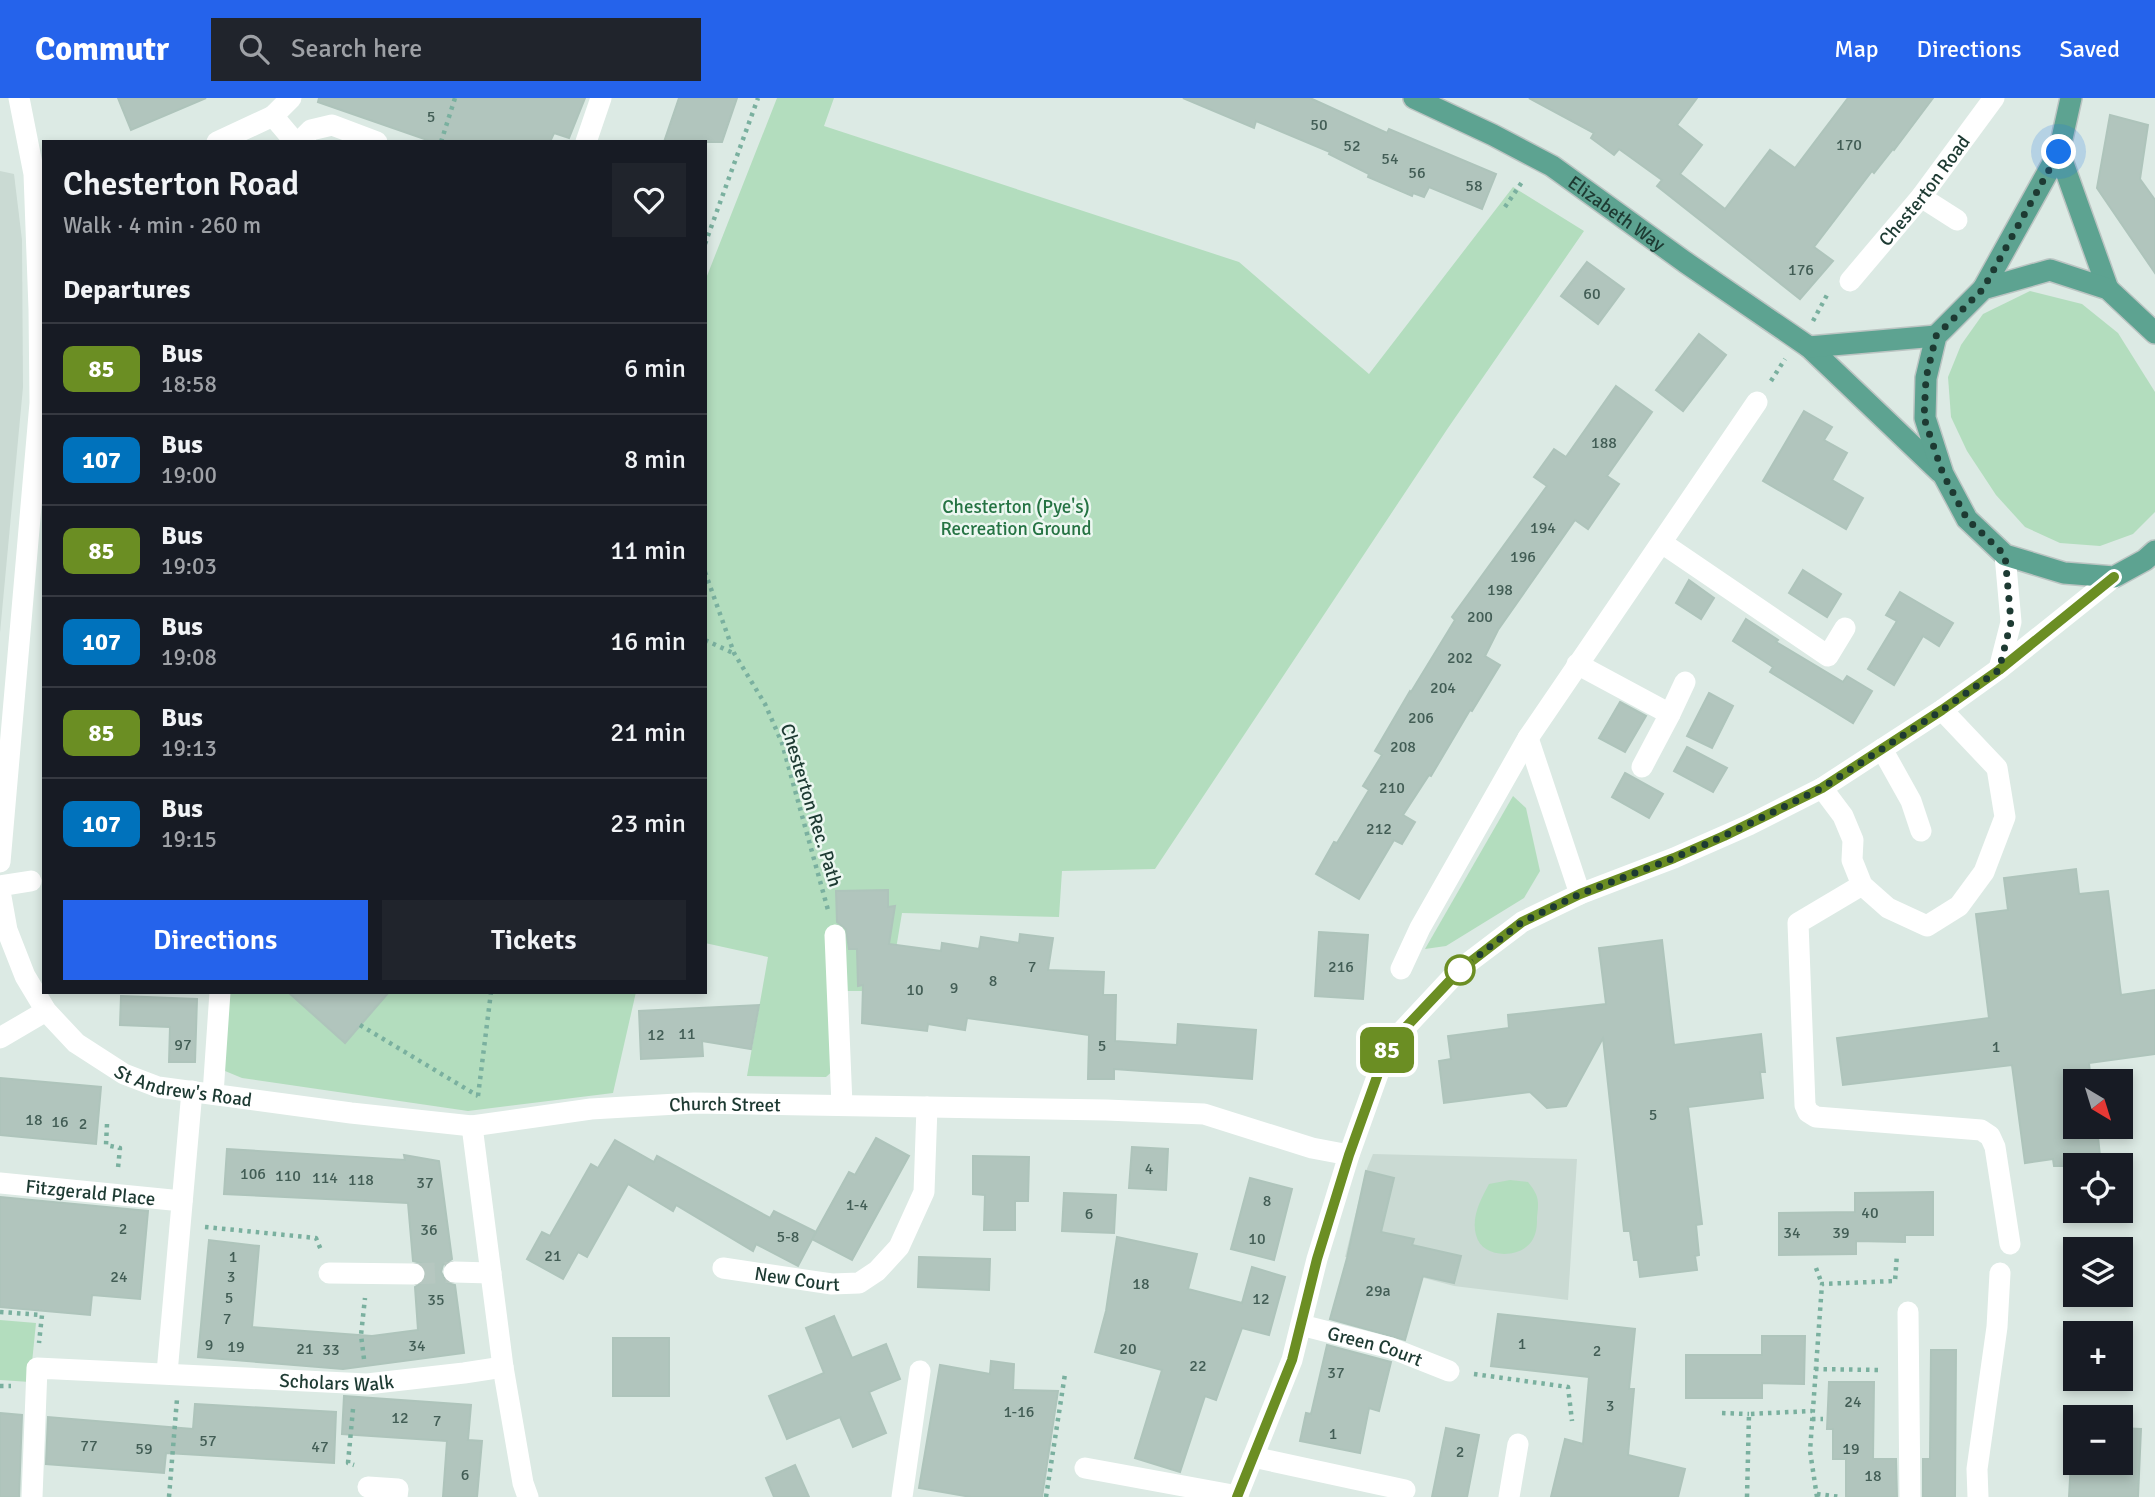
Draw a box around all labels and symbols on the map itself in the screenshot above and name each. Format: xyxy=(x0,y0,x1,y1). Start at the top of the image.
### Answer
house number: 5 xyxy=(427,107,435,127)
house number: 50 xyxy=(1310,115,1328,135)
street label: Chesterton Road xyxy=(1874,131,1976,251)
your location xyxy=(2041,134,2076,169)
house number: 170 xyxy=(1836,135,1862,155)
house number: 52 xyxy=(1343,136,1361,156)
house number: 54 xyxy=(1381,149,1399,169)
house number: 56 xyxy=(1408,163,1426,183)
street label: Elizabeth Way xyxy=(1563,171,1670,257)
house number: 58 xyxy=(1465,176,1483,196)
house number: 176 xyxy=(1788,260,1814,280)
house number: 60 xyxy=(1583,284,1601,304)
house number: 188 xyxy=(1591,433,1617,453)
park label: Chesterton (Pye's) Recreation Ground xyxy=(940,495,1092,541)
house number: 194 xyxy=(1530,518,1556,538)
house number: 196 xyxy=(1510,547,1536,567)
house number: 198 xyxy=(1487,580,1513,600)
house number: 200 xyxy=(1467,607,1493,627)
house number: 202 xyxy=(1447,648,1473,668)
house number: 204 xyxy=(1430,678,1456,698)
house number: 206 xyxy=(1408,708,1434,728)
street label: Chesterton Rec. Path xyxy=(775,721,847,890)
house number: 208 xyxy=(1390,737,1416,757)
house number: 210 xyxy=(1379,778,1405,798)
house number: 212 xyxy=(1366,819,1392,839)
unlabelled marker xyxy=(1445,955,1475,985)
house number: 7 xyxy=(1028,957,1036,977)
house number: 216 xyxy=(1328,957,1354,977)
house number: 8 xyxy=(989,971,997,991)
house number: 9 xyxy=(950,978,958,998)
house number: 10 xyxy=(906,980,924,1000)
house number: 11 xyxy=(678,1024,696,1044)
house number: 12 xyxy=(647,1025,665,1045)
line badge: 85 xyxy=(1356,1027,1418,1073)
house number: 97 xyxy=(174,1035,192,1055)
house number: 5 xyxy=(1098,1036,1106,1056)
house number: 1 xyxy=(1992,1037,2000,1057)
street label: St Andrew's Road xyxy=(109,1060,254,1113)
north arrow xyxy=(2063,1069,2133,1139)
street label: Church Street xyxy=(668,1092,781,1117)
house number: 5 xyxy=(1649,1105,1657,1125)
house number: 18 xyxy=(25,1110,43,1130)
house number: 16 xyxy=(51,1112,69,1132)
house number: 2 xyxy=(79,1114,87,1134)
house number: 4 xyxy=(1145,1159,1154,1179)
house number: 106 xyxy=(240,1164,266,1184)
house number: 110 xyxy=(275,1166,301,1186)
house number: 114 xyxy=(312,1168,338,1188)
house number: 118 xyxy=(348,1170,374,1190)
house number: 37 xyxy=(416,1173,434,1193)
street label: Fitzgerald Place xyxy=(24,1175,157,1211)
house number: 8 xyxy=(1263,1191,1271,1211)
house number: 1-4 xyxy=(846,1195,868,1215)
house number: 40 xyxy=(1861,1203,1879,1223)
house number: 6 xyxy=(1085,1204,1093,1224)
house number: 2 xyxy=(119,1219,127,1239)
house number: 36 xyxy=(420,1220,438,1240)
house number: 34 xyxy=(1783,1223,1801,1243)
house number: 39 xyxy=(1832,1223,1850,1243)
house number: 5-8 xyxy=(777,1227,799,1247)
house number: 10 xyxy=(1248,1229,1266,1249)
house number: 21 xyxy=(544,1246,562,1266)
house number: 1 xyxy=(229,1247,237,1267)
street label: New Court xyxy=(753,1262,841,1297)
house number: 24 xyxy=(110,1267,128,1287)
house number: 3 xyxy=(227,1267,235,1287)
house number: 18 xyxy=(1132,1274,1150,1294)
house number: 29a xyxy=(1365,1281,1391,1301)
house number: 5 xyxy=(225,1288,233,1308)
house number: 12 xyxy=(1252,1289,1270,1309)
house number: 35 xyxy=(427,1290,445,1310)
house number: 7 xyxy=(223,1309,231,1329)
street label: Green Court xyxy=(1325,1321,1426,1372)
house number: 1 xyxy=(1518,1334,1526,1354)
house number: 9 xyxy=(205,1335,213,1355)
house number: 34 xyxy=(408,1336,426,1356)
house number: 19 xyxy=(227,1337,245,1357)
house number: 21 xyxy=(296,1339,314,1359)
house number: 20 xyxy=(1119,1339,1137,1359)
house number: 33 xyxy=(322,1340,340,1360)
house number: 2 xyxy=(1593,1341,1601,1361)
house number: 22 xyxy=(1189,1356,1207,1376)
house number: 37 xyxy=(1327,1363,1345,1383)
street label: Scholars Walk xyxy=(279,1369,396,1397)
house number: 24 xyxy=(1844,1392,1862,1412)
house number: 3 xyxy=(1606,1396,1614,1416)
house number: 1-16 xyxy=(1004,1402,1034,1422)
house number: 12 xyxy=(391,1408,409,1428)
house number: 7 xyxy=(433,1411,441,1431)
house number: 1 xyxy=(1329,1424,1337,1444)
house number: 57 xyxy=(199,1431,217,1451)
house number: 77 xyxy=(80,1436,98,1456)
house number: 47 xyxy=(311,1437,329,1457)
house number: 59 xyxy=(135,1439,153,1459)
house number: 19 xyxy=(1842,1439,1860,1459)
house number: 2 xyxy=(1456,1442,1464,1462)
house number: 6 xyxy=(461,1465,469,1485)
house number: 18 xyxy=(1864,1466,1882,1486)

